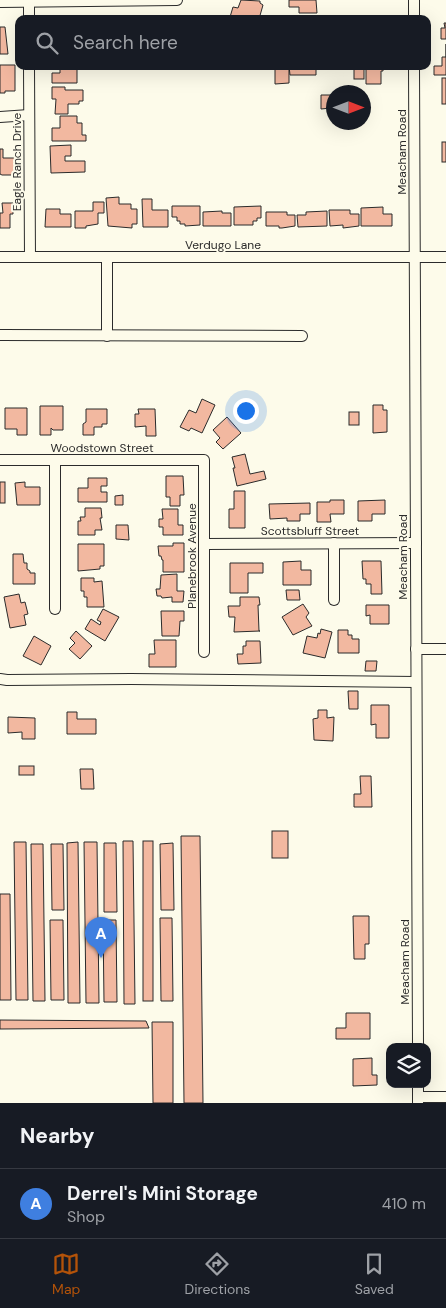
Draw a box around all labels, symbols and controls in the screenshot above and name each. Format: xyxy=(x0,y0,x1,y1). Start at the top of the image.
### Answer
search box xyxy=(15,15,431,70)
icon: search xyxy=(33,29,61,57)
text: Search here xyxy=(73,30,178,55)
north arrow xyxy=(326,85,371,130)
street label: Meacham Road xyxy=(394,109,410,195)
street label: Eagle Ranch Drive xyxy=(9,113,25,211)
street label: Verdugo Lane xyxy=(185,237,261,253)
your location xyxy=(233,398,259,424)
street label: Woodstown Street xyxy=(50,440,154,456)
street label: Planebrook Avenue xyxy=(184,503,200,609)
street label: Meacham Road xyxy=(395,514,411,600)
street label: Scottsbluff Street xyxy=(261,523,360,539)
pin: A xyxy=(85,917,117,958)
street label: Meacham Road xyxy=(397,919,413,1005)
map controls xyxy=(386,1043,431,1088)
button: layers xyxy=(386,1043,431,1088)
text: Nearby xyxy=(20,1122,94,1150)
text: Derrel's Mini Storage xyxy=(67,1181,258,1206)
text: A xyxy=(30,1193,42,1214)
text: 410 m xyxy=(382,1193,426,1214)
text: Shop xyxy=(67,1206,105,1227)
tab: Map xyxy=(52,1250,80,1298)
tab: Directions xyxy=(185,1250,250,1298)
tab: Saved xyxy=(355,1250,394,1298)

